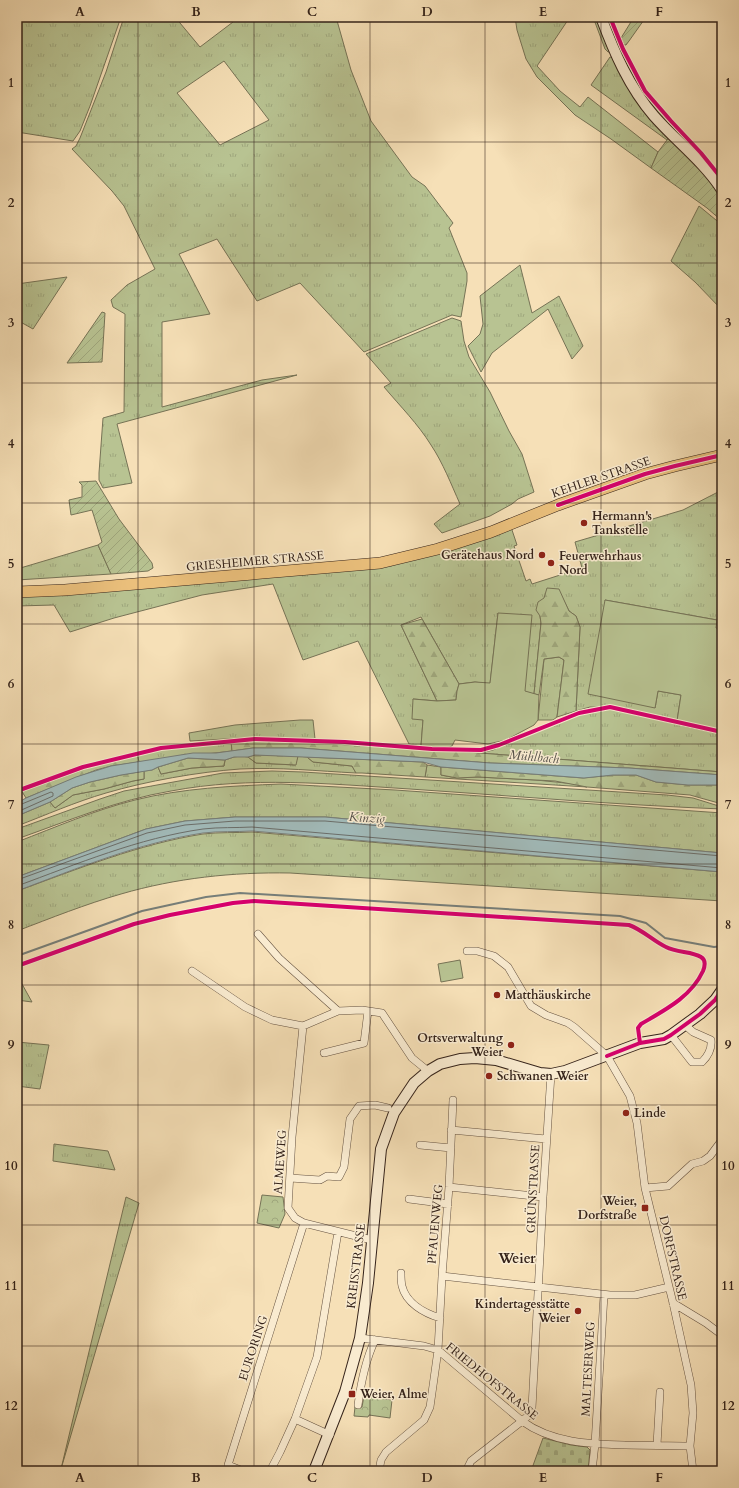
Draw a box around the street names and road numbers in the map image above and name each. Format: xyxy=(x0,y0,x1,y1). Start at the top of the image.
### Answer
street label: KEHLER STRASSE xyxy=(549,453,653,501)
street label: GRIESHEIMER STRASSE xyxy=(185,547,325,575)
street label: ALMEWEG xyxy=(270,1129,290,1195)
street label: GRÜNSTRASSE xyxy=(522,1144,543,1234)
street label: PFAUENWEG xyxy=(424,1183,447,1265)
street label: DORFSTRASSE xyxy=(655,1214,691,1302)
street label: KREISSTRASSE xyxy=(343,1222,369,1310)
street label: EURORING xyxy=(235,1313,271,1383)
street label: MALTESERWEG xyxy=(578,1321,599,1417)
street label: FRIEDHOFSTRASSE xyxy=(442,1339,542,1423)

